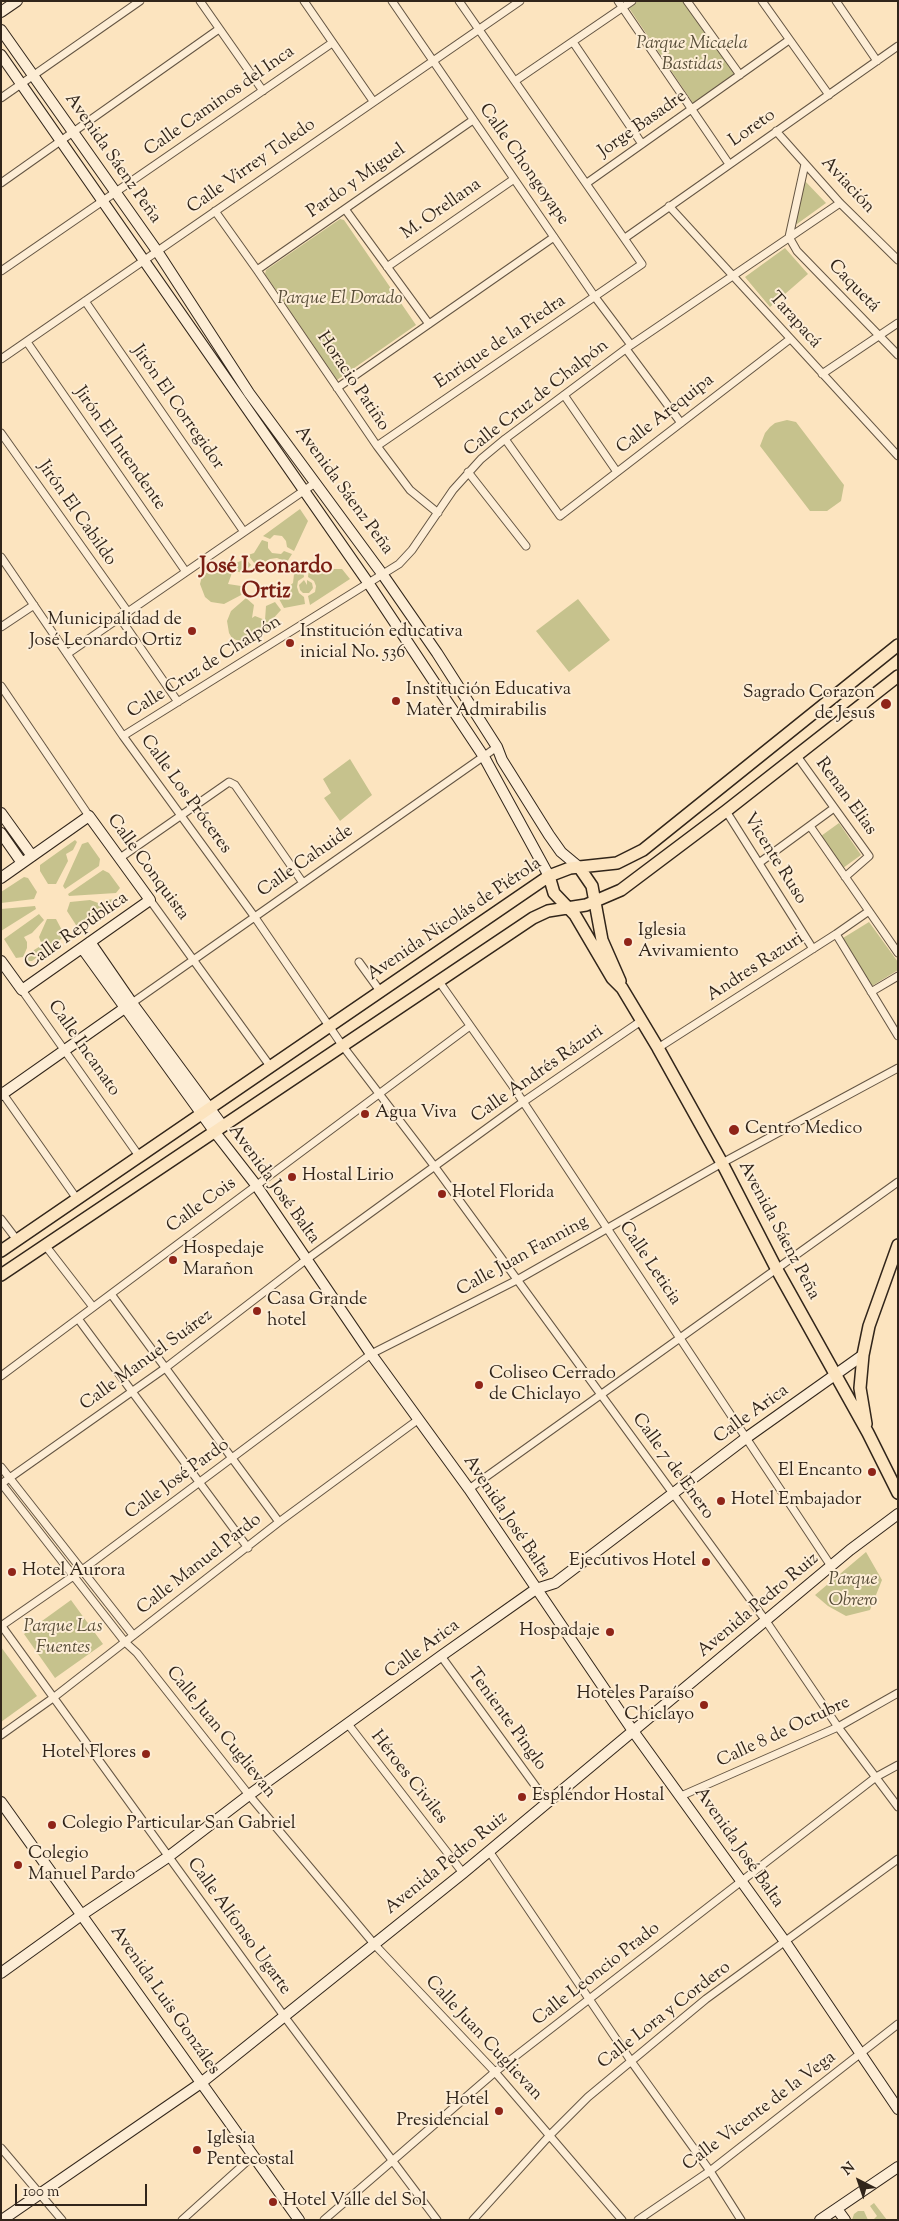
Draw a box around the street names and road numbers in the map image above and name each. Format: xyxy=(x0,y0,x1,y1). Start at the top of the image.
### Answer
street label: Calle Caminos del Inca xyxy=(141,42,299,162)
street label: Jorge Basadre xyxy=(595,87,691,163)
street label: Avenida Sáenz Peña xyxy=(59,90,165,228)
street label: Calle Chongoyape xyxy=(473,100,573,230)
street label: Loreto xyxy=(726,105,780,153)
street label: Calle Virrey Toledo xyxy=(184,115,320,219)
street label: Pardo y Miguel xyxy=(304,140,410,224)
street label: Aviación xyxy=(815,153,879,219)
street label: M. Orellana xyxy=(398,175,486,245)
street label: Caquetá xyxy=(823,256,883,318)
street label: Tarapacá xyxy=(763,288,825,354)
street label: Enrique de la Piedra xyxy=(431,291,571,395)
street label: Horacio Patiño xyxy=(311,328,393,436)
street label: Calle Cruz de Chalpón xyxy=(460,336,614,462)
street label: Jirón El Corregidor xyxy=(126,342,228,474)
street label: Calle Arequipa xyxy=(613,370,719,460)
street label: Jirón El Intendente xyxy=(68,383,170,515)
street label: Avenida Sáenz Peña xyxy=(289,422,397,560)
street label: Jirón El Cabildo xyxy=(32,457,120,571)
street label: Calle Cruz de Chalpón xyxy=(124,612,286,724)
street label: Calle Los Próceres xyxy=(135,731,235,859)
street label: Renan Elias xyxy=(810,754,880,840)
street label: Vicente Ruso xyxy=(737,809,811,909)
street label: Calle Conquista xyxy=(101,811,193,925)
street label: Calle Cahuide xyxy=(254,821,358,903)
street label: Avenida Nicolás de Piérola xyxy=(364,854,546,986)
street label: Calle República xyxy=(21,888,133,976)
street label: Andres Razuri xyxy=(703,929,809,1007)
street label: Calle Incanato xyxy=(42,997,124,1101)
street label: Calle Andrés Rázuri xyxy=(468,1021,608,1129)
street label: Avenida José Balta xyxy=(222,1121,324,1249)
street label: Avenida Sáenz Peña xyxy=(732,1158,824,1304)
street label: Calle Cois xyxy=(163,1174,241,1238)
street label: Calle Juan Fanning xyxy=(454,1212,592,1302)
street label: Calle Leticia xyxy=(613,1218,685,1310)
street label: Calle Manuel Suárez xyxy=(77,1306,217,1416)
street label: Calle Arica xyxy=(710,1381,794,1449)
street label: Calle 7 de Enero xyxy=(626,1410,718,1524)
street label: Calle José Pardo xyxy=(122,1435,234,1525)
street label: Avenida José Balta xyxy=(457,1452,555,1582)
street label: Calle Manuel Pardo xyxy=(133,1510,267,1620)
street label: Avenida Pedro Ruiz xyxy=(694,1549,824,1663)
street label: Calle Arica xyxy=(381,1616,465,1684)
street label: Calle Juan Cuglievan xyxy=(160,1663,280,1803)
street label: Teniente Pinglo xyxy=(462,1665,550,1775)
street label: Calle 8 de Octubre xyxy=(714,1693,854,1773)
street label: Héroes Civiles xyxy=(365,1727,451,1829)
street label: Avenida José Balta xyxy=(688,1784,788,1912)
street label: Avenida Pedro Ruiz xyxy=(381,1808,513,1920)
street label: Calle Alfonso Ugarte xyxy=(181,1854,295,2000)
street label: Calle Leoncio Prado xyxy=(529,1919,665,2031)
street label: Avenida Luis Gonzáles xyxy=(104,1922,224,2080)
street label: Calle Lora y Cordero xyxy=(594,1957,736,2075)
street label: Calle Juan Cuglievan xyxy=(420,1972,546,2106)
street label: Calle Vicente de la Vega xyxy=(679,2047,841,2177)

